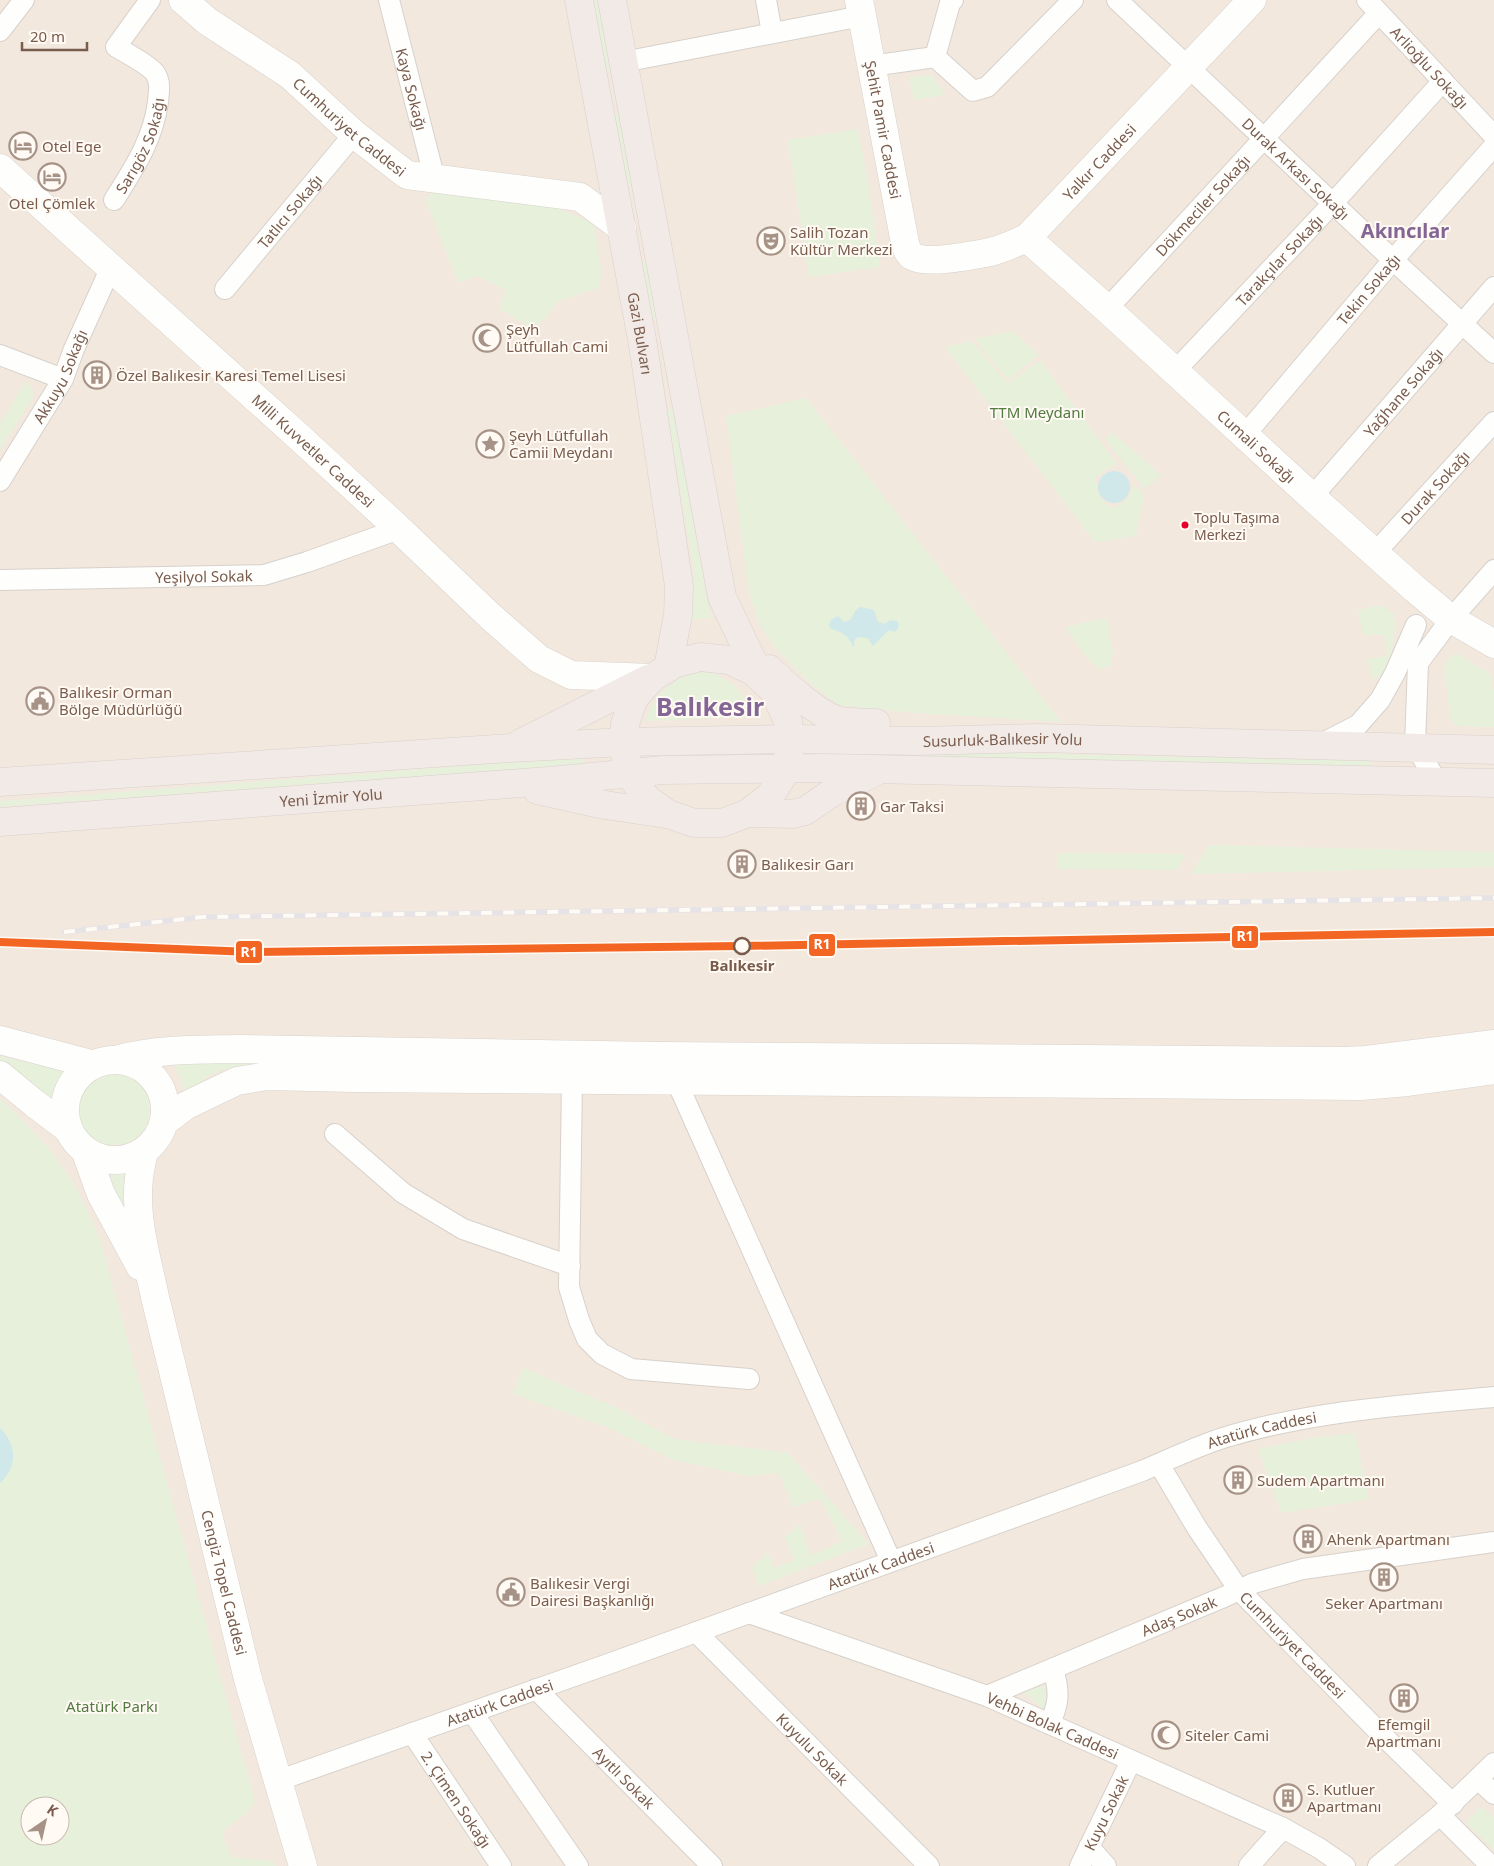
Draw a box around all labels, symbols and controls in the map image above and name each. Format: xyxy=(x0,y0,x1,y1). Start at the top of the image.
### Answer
scale bar xyxy=(22,20,88,52)
street label: Arlioğlu Sokağı xyxy=(1386,22,1473,113)
text: 20 m xyxy=(30,26,65,46)
street label: Kaya Sokağı xyxy=(392,46,432,133)
street label: Şehit Pamir Caddesi xyxy=(861,59,906,201)
street label: Cumhuriyet Caddesi xyxy=(289,73,410,181)
street label: Sarıgöz Sokağı xyxy=(111,97,168,197)
street label: Durak Arkası Sokağı xyxy=(1238,113,1354,224)
street label: Yalkır Caddesi xyxy=(1058,119,1140,204)
hotel icon: Otel Ege xyxy=(8,131,38,161)
place label: Otel Ege xyxy=(42,136,101,156)
street label: Dökmeciler Sokağı xyxy=(1151,150,1254,260)
hotel icon: Otel Çömlek xyxy=(37,162,67,192)
street label: Tatlıcı Sokağı xyxy=(253,170,326,253)
place label: Otel Çömlek xyxy=(9,193,95,213)
street label: Tarakçılar Sokağı xyxy=(1231,210,1327,310)
district label: Akıncılar xyxy=(1361,217,1449,244)
place label: Salih Tozan Kültür Merkezi xyxy=(790,222,893,259)
theatre icon: Salih Tozan Kültür Merkezi xyxy=(756,226,786,256)
street label: Tekin Sokağı xyxy=(1332,249,1404,329)
street label: Gazi Bulvarı xyxy=(623,291,657,376)
place label: Şeyh Lütfullah Cami xyxy=(506,319,608,356)
mosque icon: Şeyh Lütfullah Cami xyxy=(472,323,502,353)
street label: Akkuyu Sokağı xyxy=(28,326,92,427)
street label: Yağhane Sokağı xyxy=(1359,343,1447,441)
building icon: Özel Balıkesir Karesi Temel Lisesi xyxy=(82,360,112,390)
place label: Özel Balıkesir Karesi Temel Lisesi xyxy=(116,365,346,385)
street label: Milli Kuvvetler Caddesi xyxy=(248,390,379,512)
park label: TTM Meydanı xyxy=(990,402,1084,422)
street label: Cumali Sokağı xyxy=(1213,405,1300,487)
place label: Şeyh Lütfullah Camii Meydanı xyxy=(509,425,613,462)
place icon: Şeyh Lütfullah Camii Meydanı xyxy=(475,429,505,459)
street label: Durak Sokağı xyxy=(1396,446,1474,528)
place label: Toplu Taşıma Merkezi xyxy=(1194,508,1280,544)
marker: Toplu Taşıma Merkezi xyxy=(1180,520,1190,530)
street label: Yeşilyol Sokak xyxy=(155,565,253,587)
place label: Balıkesir Orman Bölge Müdürlüğü xyxy=(59,682,182,719)
public building icon: Balıkesir Orman Bölge Müdürlüğü xyxy=(25,686,55,716)
district label: Balıkesir xyxy=(656,689,764,723)
street label: Susurluk-Balıkesir Yolu xyxy=(923,728,1083,751)
street label: Yeni İzmir Yolu xyxy=(279,783,383,811)
building icon: Gar Taksi xyxy=(846,791,876,821)
place label: Gar Taksi xyxy=(880,796,944,816)
building icon: Balıkesir Garı xyxy=(727,849,757,879)
place label: Balıkesir Garı xyxy=(761,854,854,874)
line badge: R1 xyxy=(1231,925,1259,949)
text: R1 xyxy=(1236,926,1254,945)
line badge: R1 xyxy=(808,933,836,957)
text: R1 xyxy=(813,934,831,953)
marker: Balıkesir xyxy=(733,937,751,955)
line badge: R1 xyxy=(235,940,263,964)
text: R1 xyxy=(240,942,258,961)
place label: Balıkesir xyxy=(710,955,775,975)
street label: Atatürk Caddesi xyxy=(1204,1407,1318,1453)
building icon: Sudem Apartmanı xyxy=(1223,1465,1253,1495)
place label: Sudem Apartmanı xyxy=(1257,1470,1385,1490)
street label: Cengiz Topel Caddesi xyxy=(197,1508,252,1657)
building icon: Ahenk Apartmanı xyxy=(1293,1524,1323,1554)
place label: Ahenk Apartmanı xyxy=(1327,1529,1450,1549)
street label: Atatürk Caddesi xyxy=(825,1537,937,1594)
building icon: Seker Apartmanı xyxy=(1369,1562,1399,1592)
place label: Balıkesir Vergi Dairesi Başkanlığı xyxy=(530,1573,654,1610)
public building icon: Balıkesir Vergi Dairesi Başkanlığı xyxy=(496,1577,526,1607)
street label: Cumhuriyet Caddesi xyxy=(1236,1587,1350,1702)
street label: Adaş Sokak xyxy=(1138,1591,1220,1640)
place label: Seker Apartmanı xyxy=(1325,1593,1443,1613)
street label: Atatürk Caddesi xyxy=(443,1674,556,1730)
building icon: Efemgil Apartmanı xyxy=(1389,1683,1419,1713)
street label: Vehbi Bolak Caddesi xyxy=(984,1687,1122,1763)
park label: Atatürk Parkı xyxy=(66,1696,158,1716)
street label: Kuyulu Sokak xyxy=(772,1708,853,1789)
place label: Efemgil Apartmanı xyxy=(1367,1714,1441,1751)
mosque icon: Siteler Cami xyxy=(1151,1720,1181,1750)
place label: Siteler Cami xyxy=(1185,1725,1269,1745)
street label: Ayıtlı Sokak xyxy=(589,1742,659,1813)
street label: 2. Çimen Sokağı xyxy=(417,1747,496,1852)
street label: Kuyu Sokak xyxy=(1079,1772,1133,1854)
place label: S. Kutluer Apartmanı xyxy=(1307,1779,1381,1816)
building icon: S. Kutluer Apartmanı xyxy=(1273,1783,1303,1813)
north arrow xyxy=(20,1796,70,1846)
text: K xyxy=(43,1799,62,1821)

